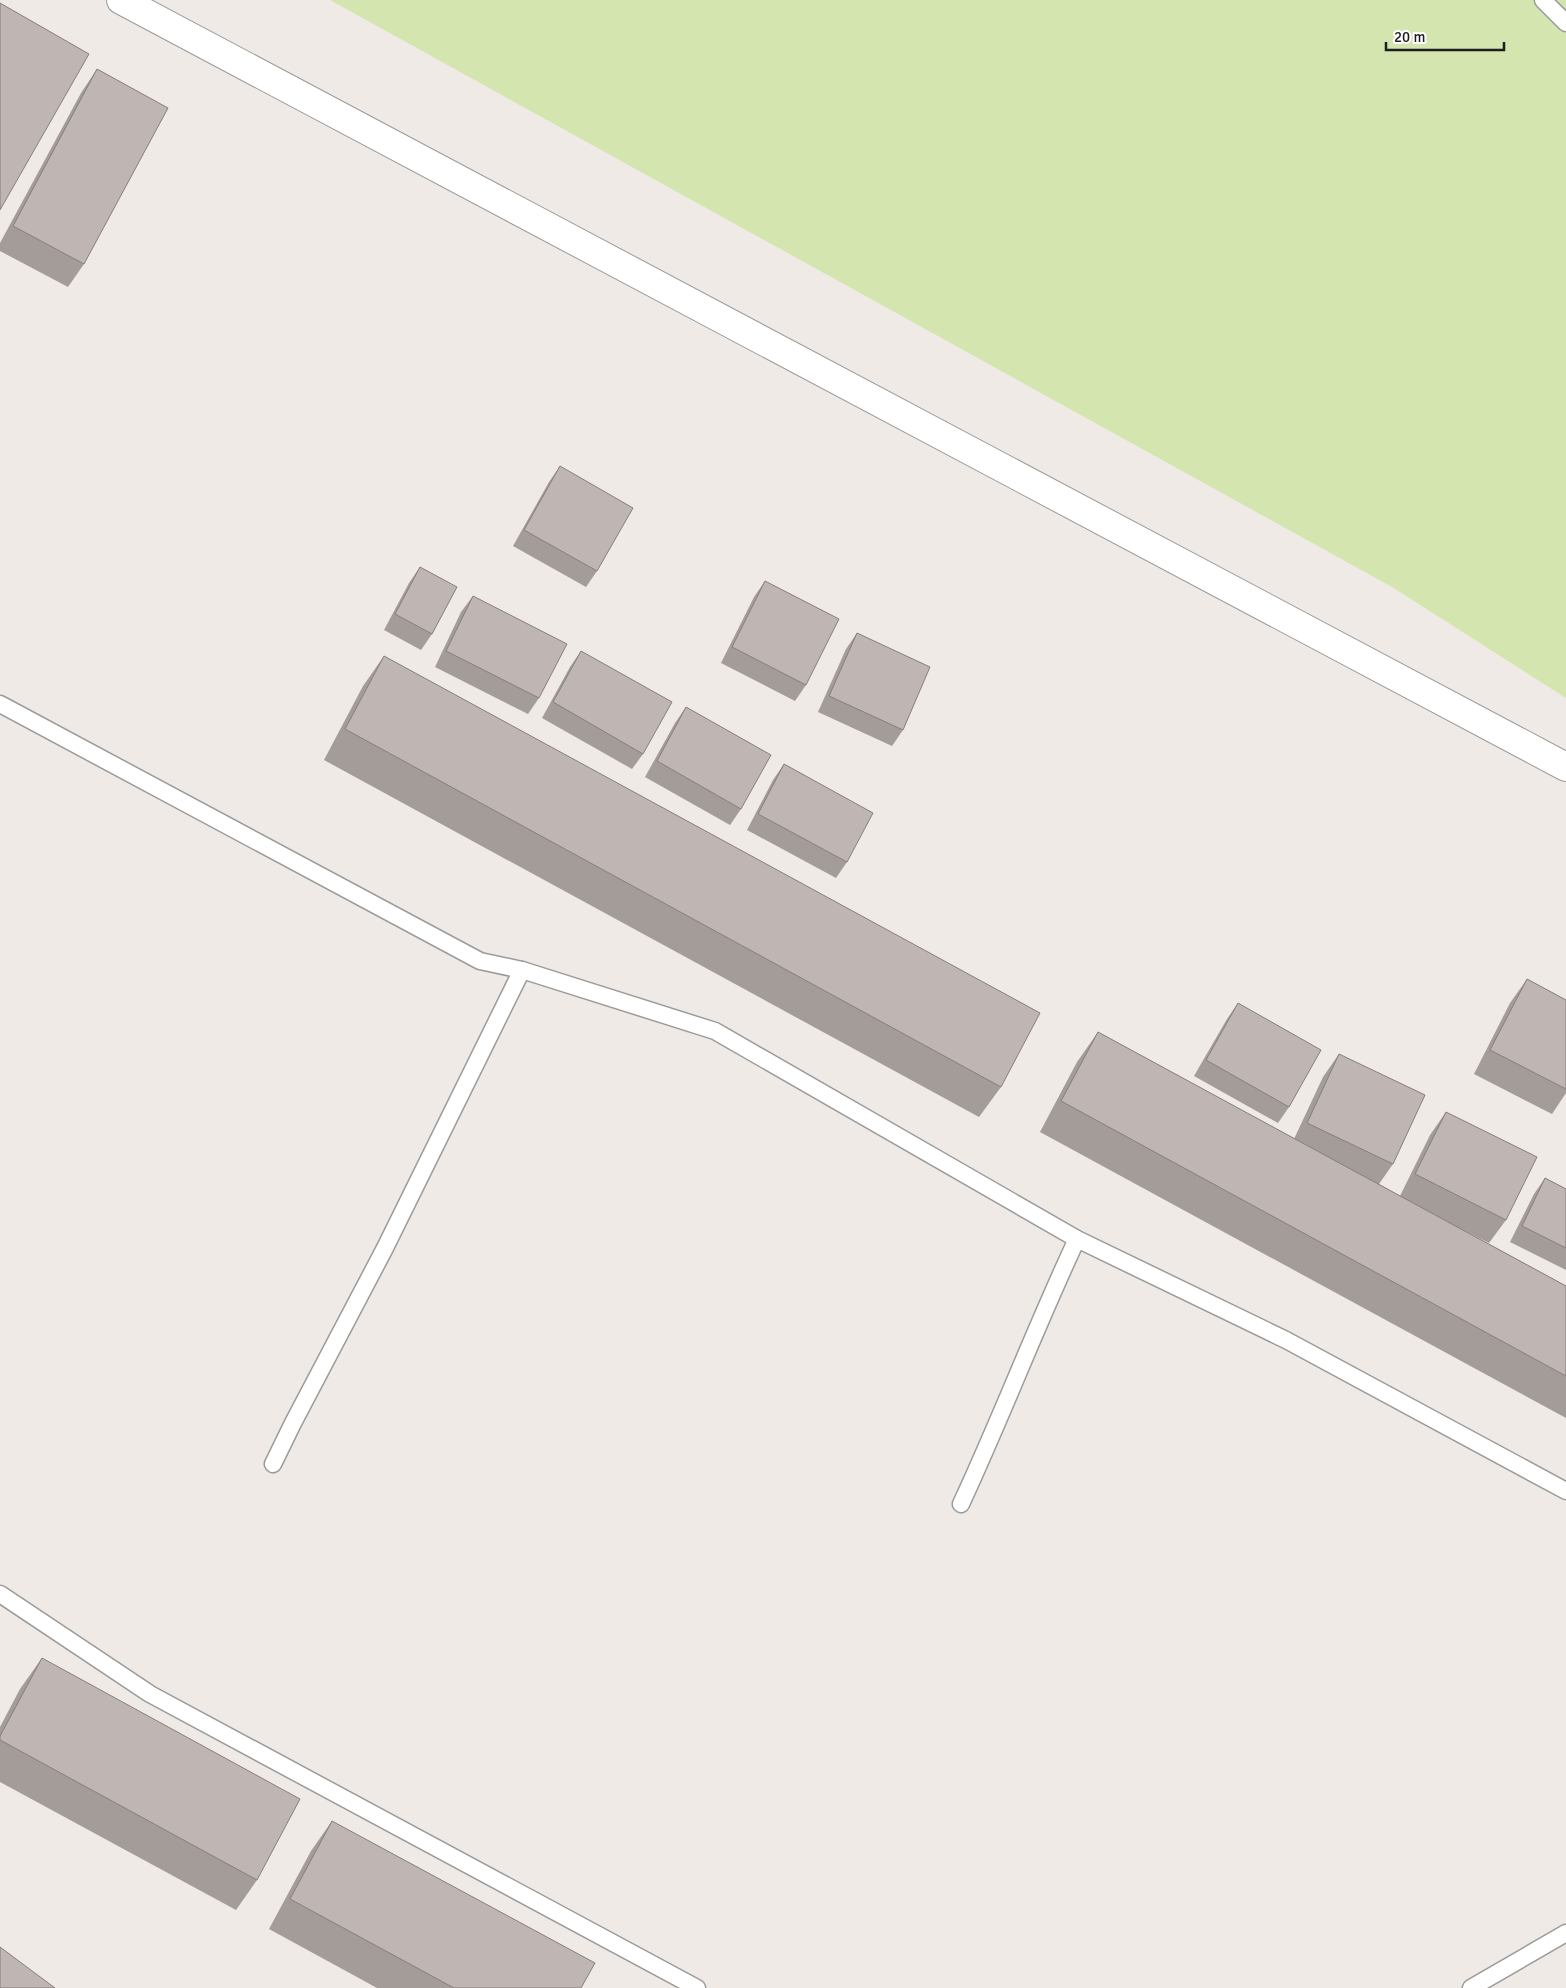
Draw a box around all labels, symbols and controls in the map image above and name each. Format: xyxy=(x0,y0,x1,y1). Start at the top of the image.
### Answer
scale bar xyxy=(1386,20,1504,52)
text: 20 m xyxy=(1394,28,1425,46)

